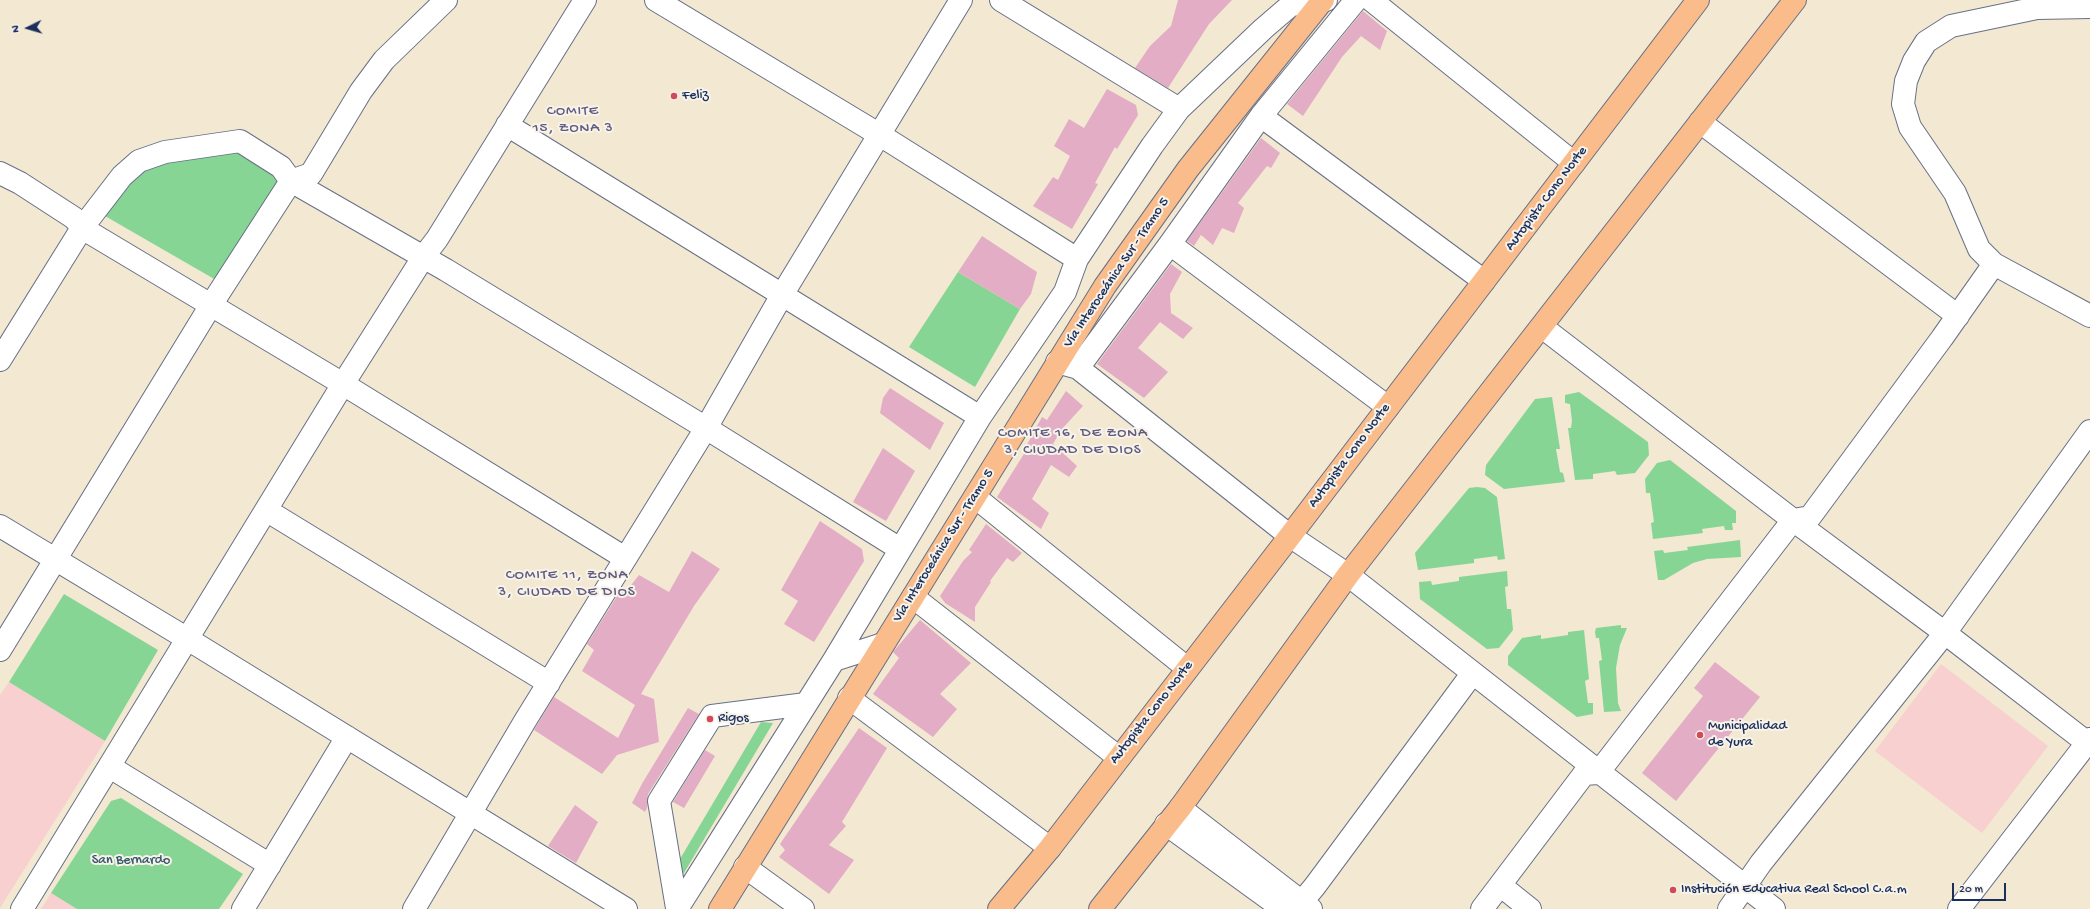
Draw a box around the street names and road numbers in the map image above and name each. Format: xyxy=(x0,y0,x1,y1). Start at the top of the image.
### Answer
street label: Autopista Cono Norte xyxy=(1502,144,1592,254)
street label: Vía Interoceánica Sur - Tramo 5 xyxy=(1060,195,1174,351)
street label: Autopista Cono Norte xyxy=(1305,401,1395,511)
street label: Vía Interoceánica Sur - Tramo 5 xyxy=(890,466,998,626)
street label: Autopista Cono Norte xyxy=(1107,658,1197,768)

